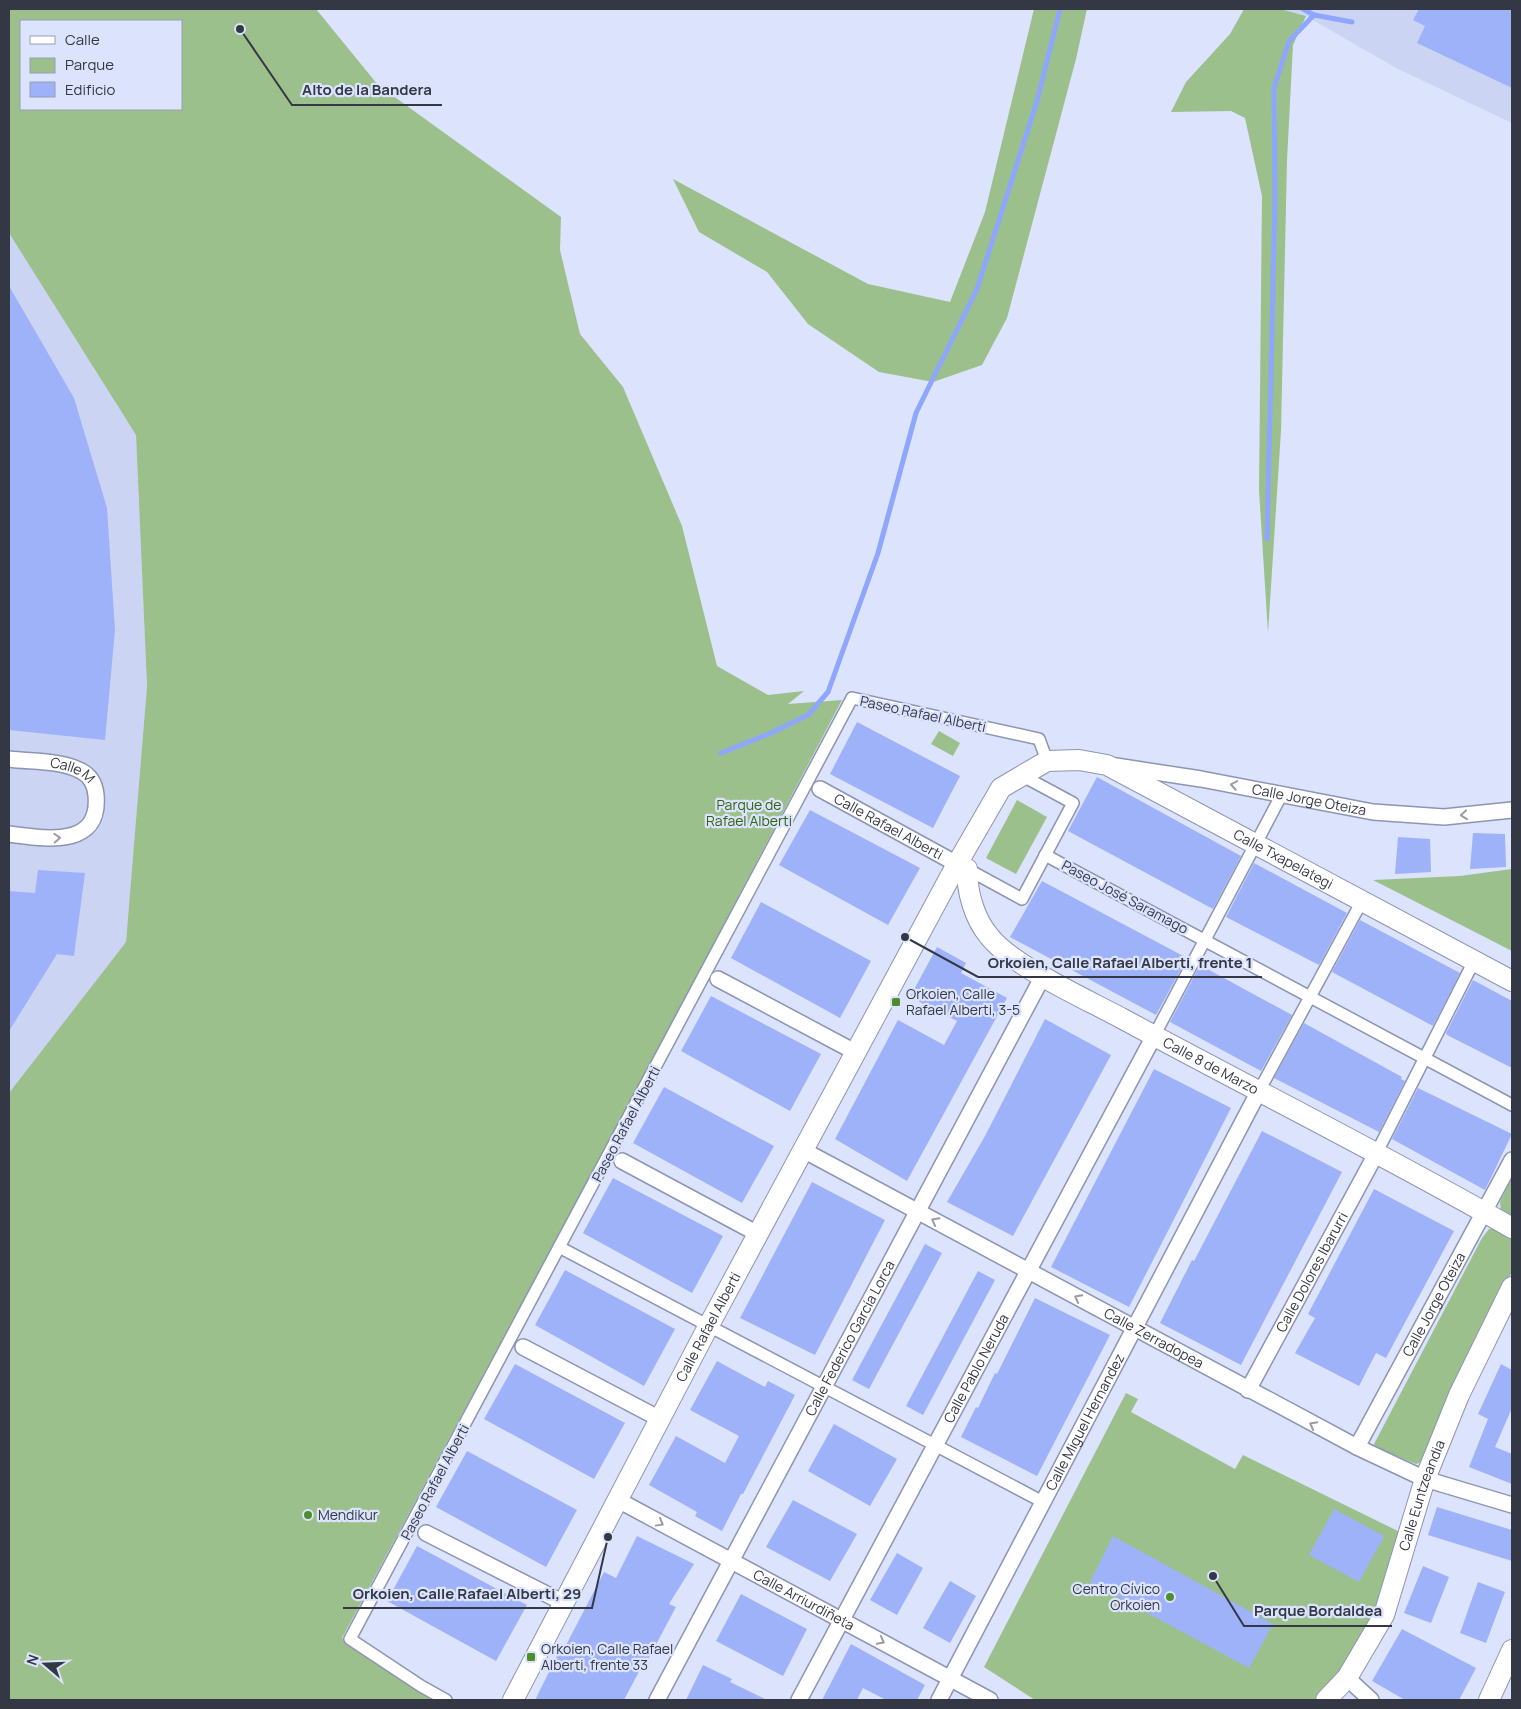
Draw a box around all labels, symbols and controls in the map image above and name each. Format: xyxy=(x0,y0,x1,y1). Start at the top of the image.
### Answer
legend xyxy=(20,20,182,110)
text: Calle xyxy=(65,29,100,50)
text: Parque xyxy=(65,54,114,75)
callout: Alto de la Bandera xyxy=(292,75,442,105)
text: Edificio xyxy=(65,79,116,100)
text: Alto de la Bandera xyxy=(302,79,432,100)
street label: Paseo Rafael Alberti xyxy=(858,691,988,736)
street label: Calle M xyxy=(49,753,100,787)
street label: Calle Jorge Oteiza xyxy=(1250,779,1368,819)
one-way arrow xyxy=(1230,781,1239,791)
street label: Calle Rafael Alberti xyxy=(831,789,946,863)
park label: Parque de Rafael Alberti xyxy=(706,795,792,830)
one-way arrow xyxy=(1460,809,1468,820)
street label: Calle Txapelategi xyxy=(1230,824,1337,893)
one-way arrow xyxy=(54,833,62,844)
street label: Paseo José Saramago xyxy=(1059,855,1192,938)
callout: Orkoien, Calle Rafael Alberti, frente 1 xyxy=(978,947,1262,977)
text: Orkoien, Calle Rafael Alberti, frente 1 xyxy=(988,952,1252,973)
place label: Orkoien, Calle Rafael Alberti, 3-5 xyxy=(906,984,1020,1019)
marker: Orkoien, Calle Rafael Alberti, 3-5 xyxy=(890,996,902,1008)
street label: Calle 8 de Marzo xyxy=(1160,1032,1262,1098)
street label: Paseo Rafael Alberti xyxy=(587,1063,664,1185)
street label: Calle Dolores Ibarurri xyxy=(1271,1209,1352,1335)
one-way arrow xyxy=(931,1217,940,1227)
street label: Calle Jorge Oteiza xyxy=(1398,1249,1469,1360)
street label: Calle Federico García Lorca xyxy=(800,1257,899,1419)
street label: Calle Rafael Alberti xyxy=(671,1269,745,1385)
one-way arrow xyxy=(1074,1294,1083,1304)
street label: Calle Zerradopea xyxy=(1101,1303,1207,1372)
street label: Calle Pablo Neruda xyxy=(939,1310,1013,1426)
street label: Calle Miguel Hernandez xyxy=(1041,1350,1128,1494)
street label: Paseo Rafael Alberti xyxy=(396,1421,473,1543)
one-way arrow xyxy=(1310,1421,1319,1431)
street label: Calle Euntzeandia xyxy=(1394,1437,1449,1553)
place label: Mendikur xyxy=(318,1505,378,1524)
marker: Mendikur xyxy=(302,1509,314,1521)
one-way arrow xyxy=(655,1517,664,1527)
street label: Calle Arriurdiñeta xyxy=(750,1564,858,1634)
callout: Orkoien, Calle Rafael Alberti, 29 xyxy=(343,1578,592,1608)
place label: Centro Cívico Orkoien xyxy=(1073,1579,1160,1614)
text: Orkoien, Calle Rafael Alberti, 29 xyxy=(353,1583,581,1604)
marker: Centro Cívico Orkoien xyxy=(1164,1591,1176,1603)
callout: Parque Bordaldea xyxy=(1244,1596,1392,1626)
text: Parque Bordaldea xyxy=(1254,1600,1382,1621)
one-way arrow xyxy=(876,1635,885,1645)
north arrow xyxy=(20,1639,70,1689)
place label: Orkoien, Calle Rafael Alberti, frente 33 xyxy=(541,1639,673,1674)
marker: Orkoien, Calle Rafael Alberti, frente 33 xyxy=(525,1651,537,1663)
text: N xyxy=(22,1652,43,1667)

